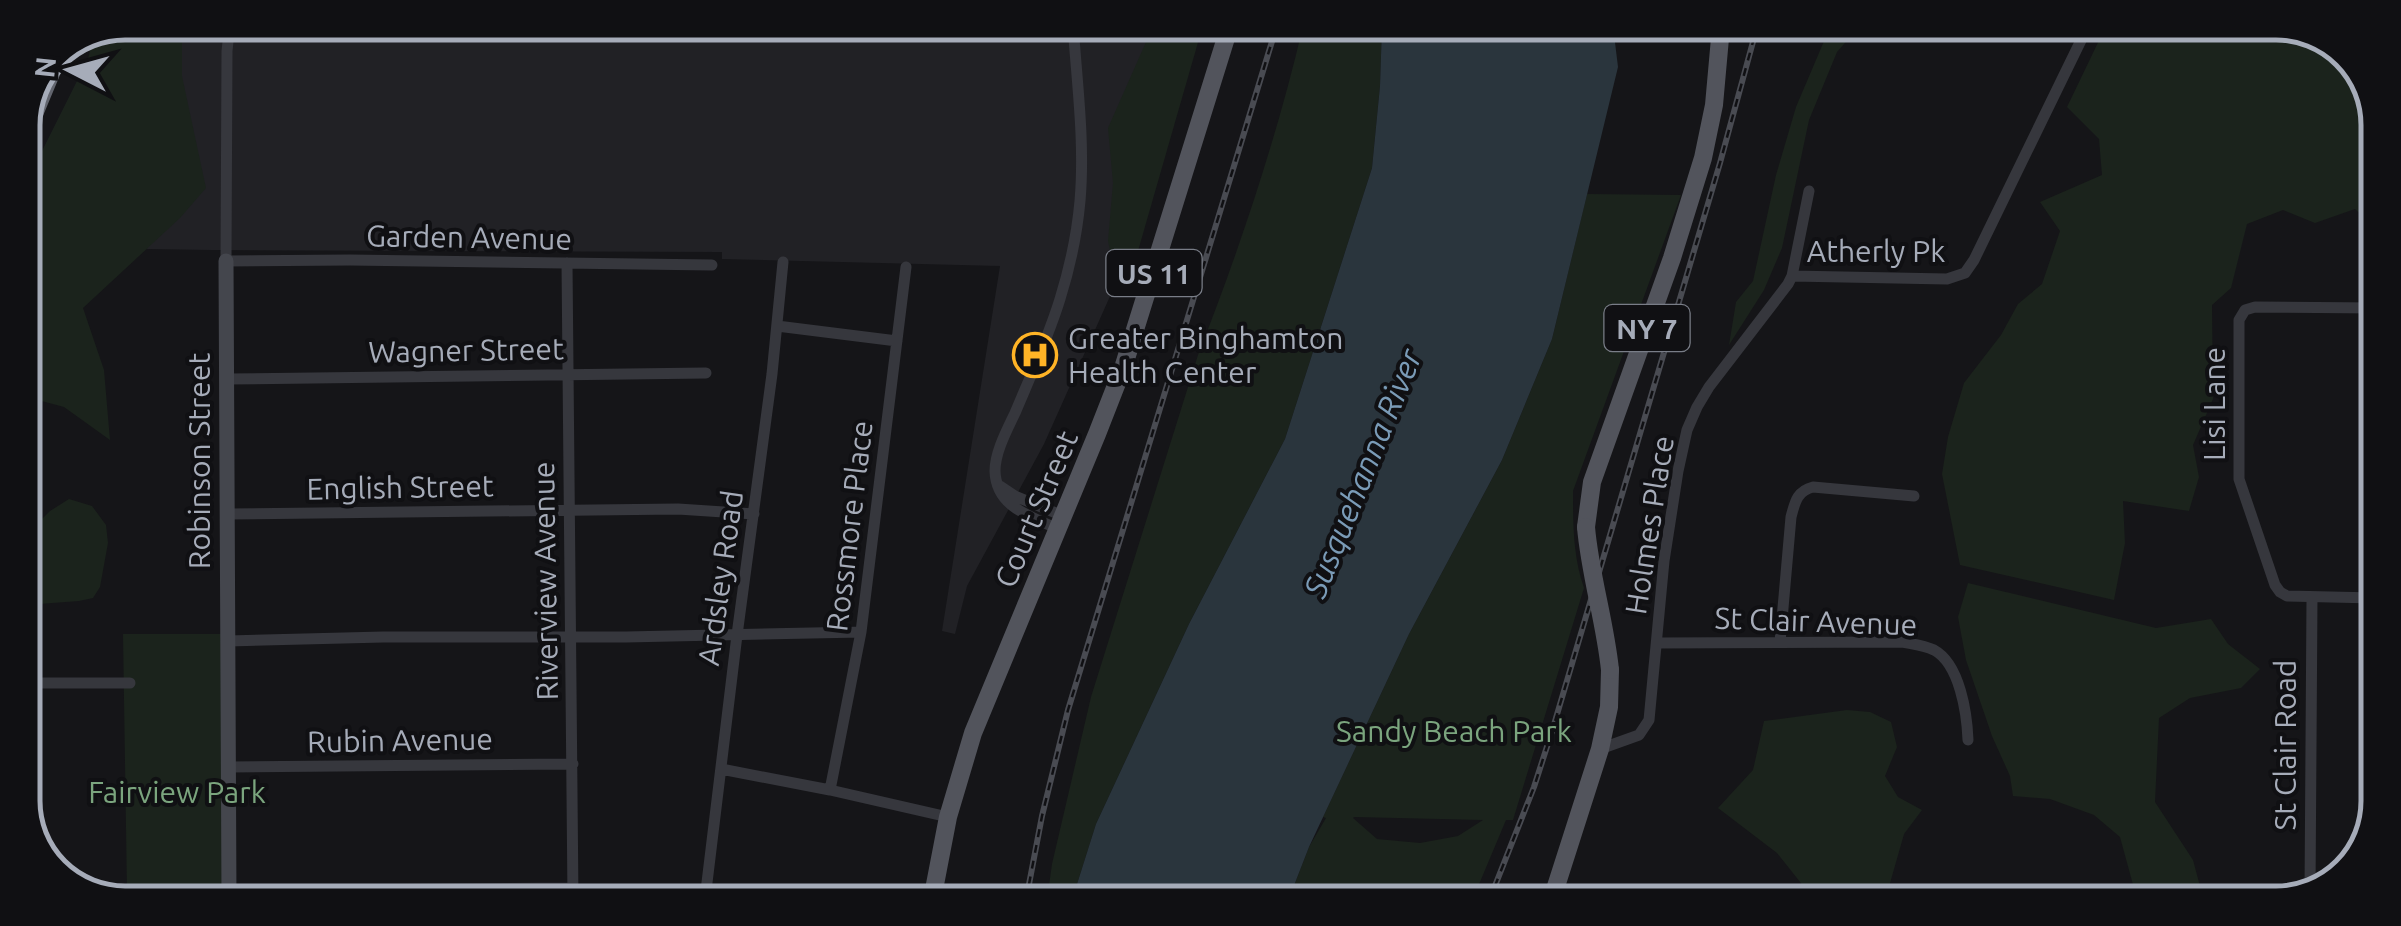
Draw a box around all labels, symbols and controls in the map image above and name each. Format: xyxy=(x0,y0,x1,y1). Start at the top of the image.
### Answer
north arrow xyxy=(20,20,120,120)
text: N xyxy=(28,55,61,79)
street label: Garden Avenue xyxy=(366,218,572,256)
street label: Atherly Pk xyxy=(1807,234,1945,268)
road number: US 11 xyxy=(1106,250,1202,296)
road number: NY 7 xyxy=(1604,305,1690,351)
place label: Greater Binghamton Health Center xyxy=(1068,321,1343,389)
street label: Wagner Street xyxy=(368,331,564,369)
hospital icon: Greater Binghamton Health Center xyxy=(1012,332,1058,378)
water label: Susquehanna River xyxy=(1295,343,1428,603)
street label: Lisi Lane xyxy=(2197,347,2231,461)
street label: Robinson Street xyxy=(182,353,216,569)
street label: Rossmore Place xyxy=(819,419,879,633)
street label: Court Street xyxy=(988,425,1084,592)
street label: Holmes Place xyxy=(1618,433,1680,617)
street label: Riverview Avenue xyxy=(526,461,564,701)
street label: English Street xyxy=(306,468,494,506)
street label: Ardsley Road xyxy=(691,488,749,668)
street label: St Clair Avenue xyxy=(1714,600,1918,642)
street label: St Clair Road xyxy=(2268,660,2302,830)
park label: Sandy Beach Park xyxy=(1336,714,1572,748)
street label: Rubin Avenue xyxy=(307,721,493,759)
park label: Fairview Park xyxy=(88,775,266,809)

